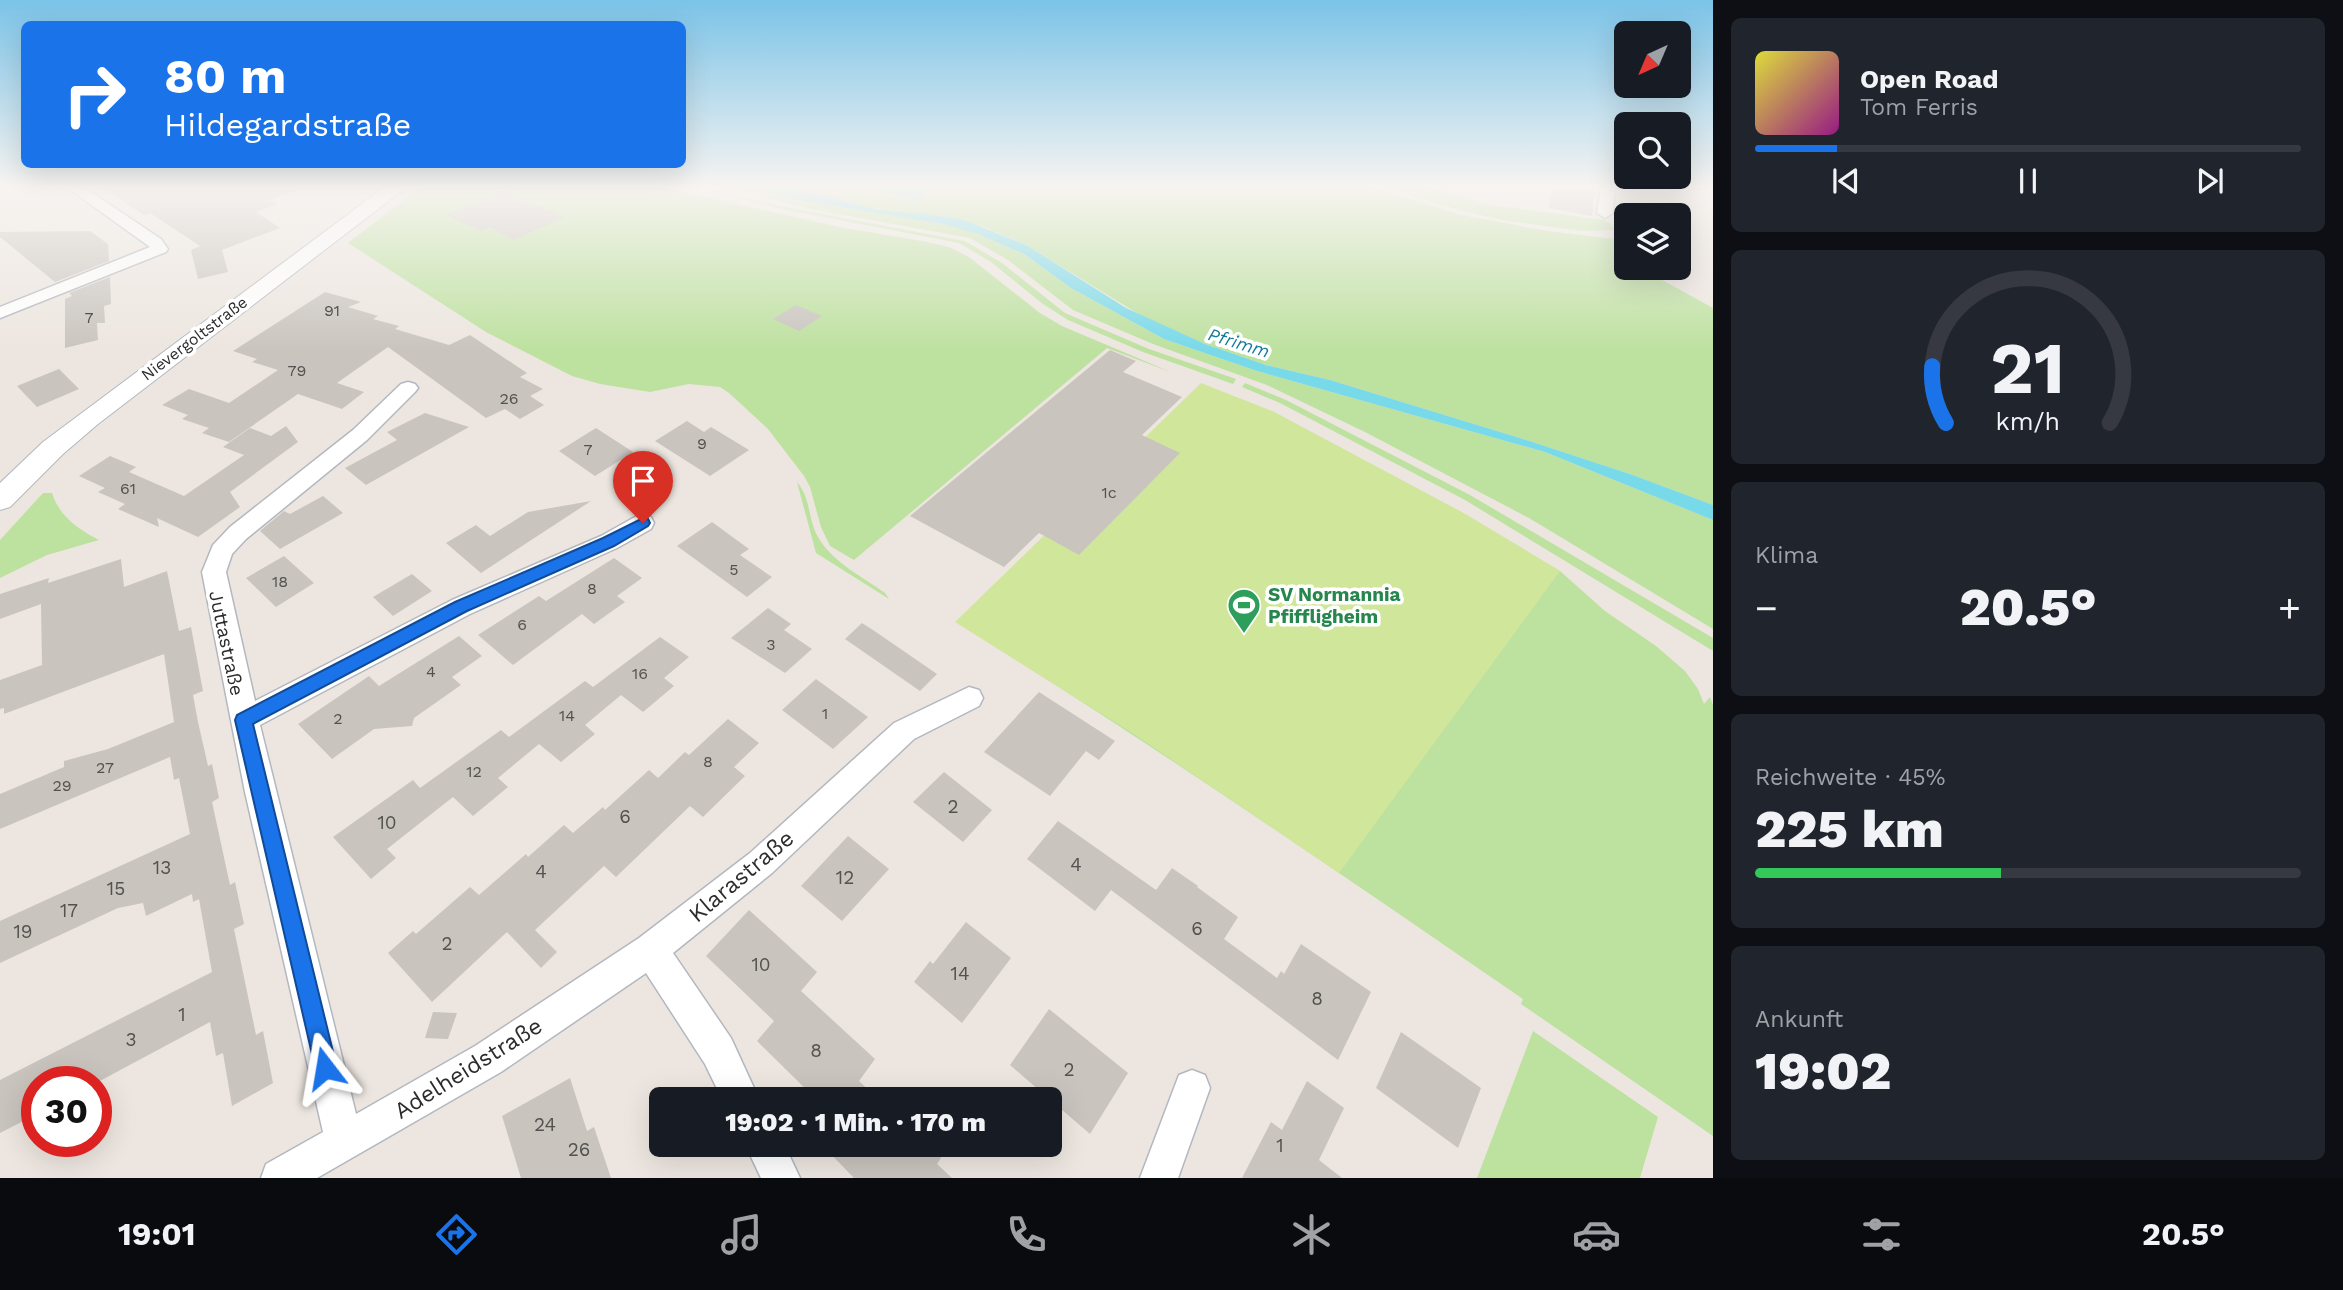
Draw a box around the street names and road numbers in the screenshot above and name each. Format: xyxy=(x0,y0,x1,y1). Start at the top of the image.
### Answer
street label: Nievergoltstraße xyxy=(138,292,251,384)
street label: Juttastraße xyxy=(204,589,249,698)
street label: Klarastraße xyxy=(683,825,799,928)
street label: Adelheidstraße xyxy=(389,1012,547,1125)

